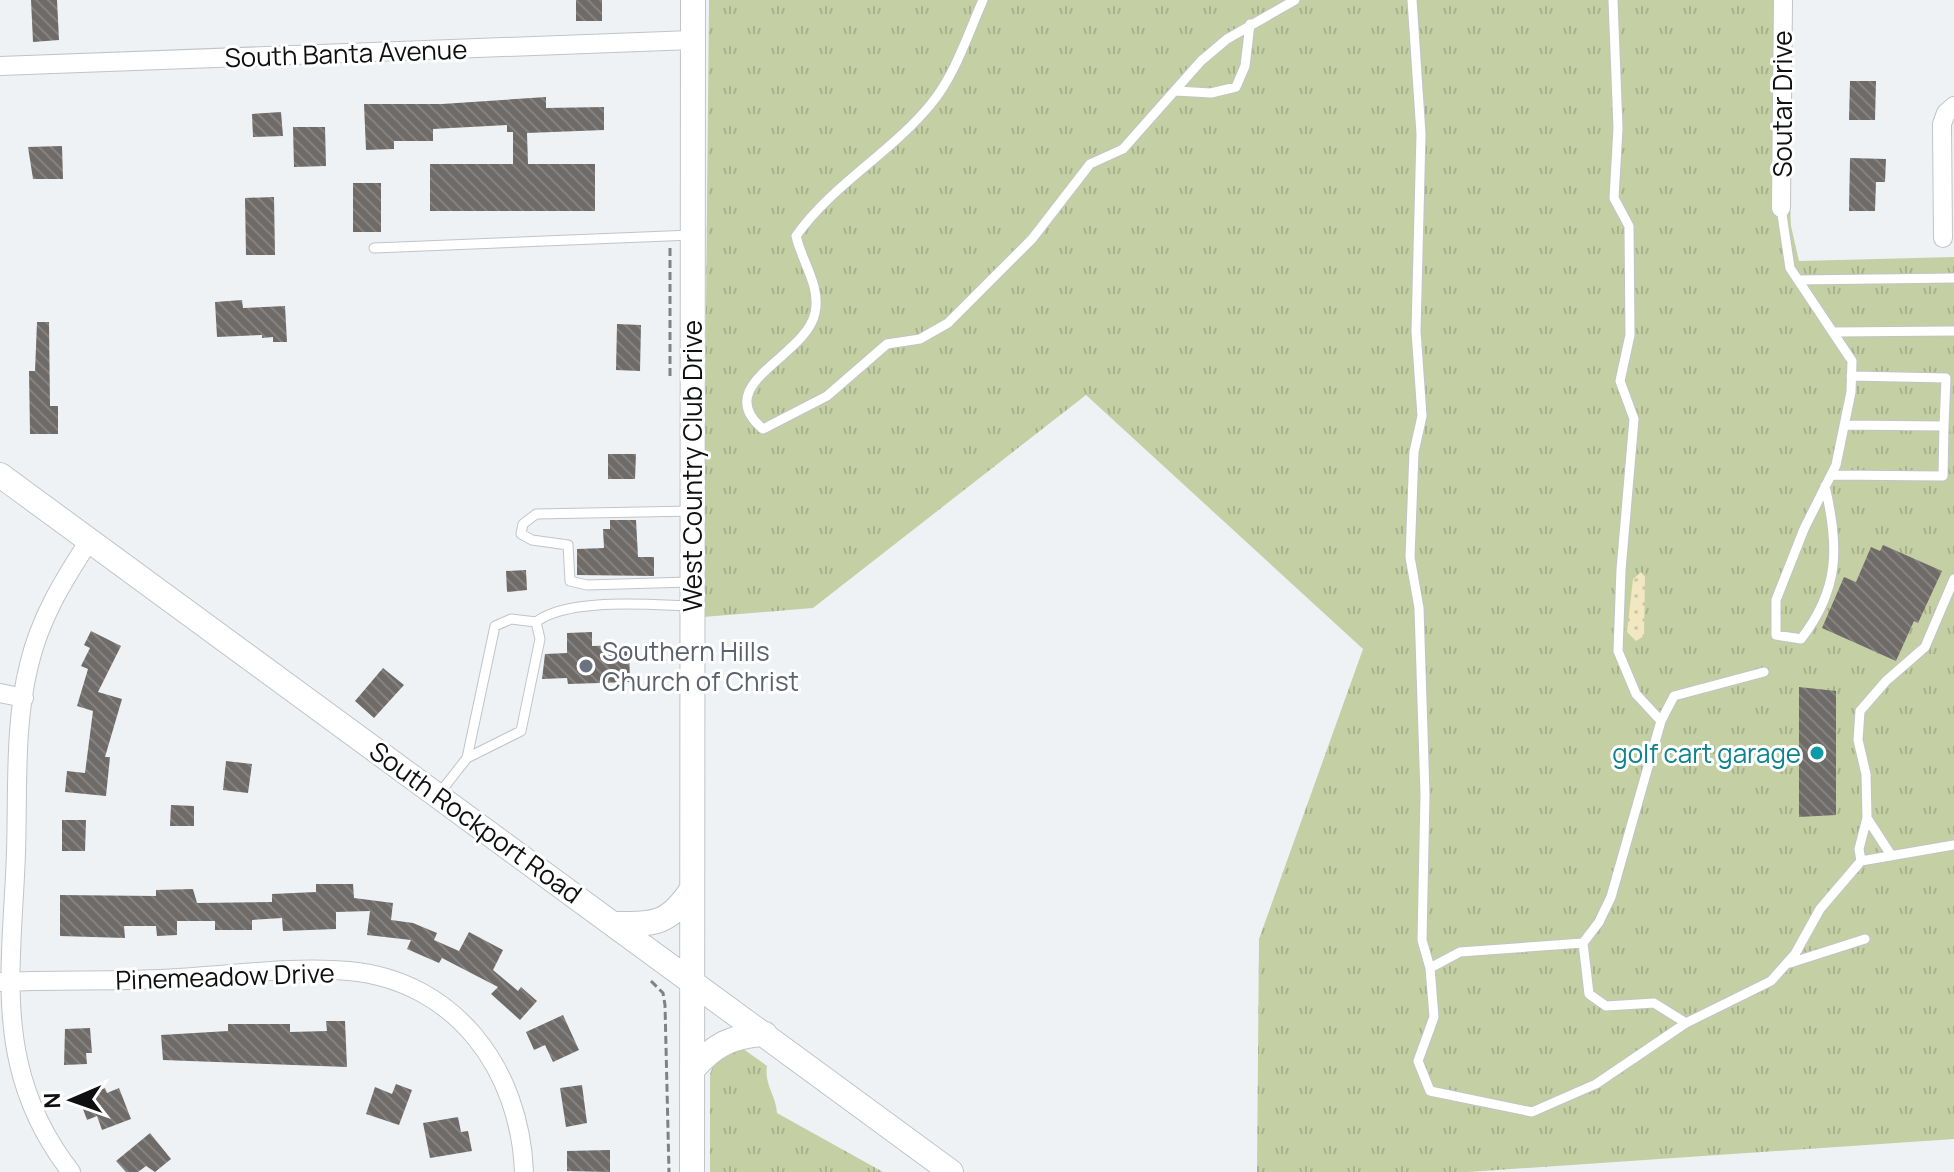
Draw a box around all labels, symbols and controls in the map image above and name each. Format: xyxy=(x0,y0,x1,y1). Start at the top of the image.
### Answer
street label: Soutar Drive xyxy=(1764,30,1800,178)
street label: South Banta Avenue xyxy=(224,31,468,75)
street label: West Country Club Drive xyxy=(674,320,710,612)
place label: Southern Hills Church of Christ xyxy=(602,633,799,699)
marker: Southern Hills Church of Christ xyxy=(577,657,595,675)
street label: South Rockport Road xyxy=(363,733,589,911)
place label: golf cart garage xyxy=(1612,735,1801,771)
marker: golf cart garage xyxy=(1808,744,1826,762)
street label: Pinemeadow Drive xyxy=(115,954,335,998)
north arrow xyxy=(32,1060,112,1140)
text: N xyxy=(37,1092,67,1109)

